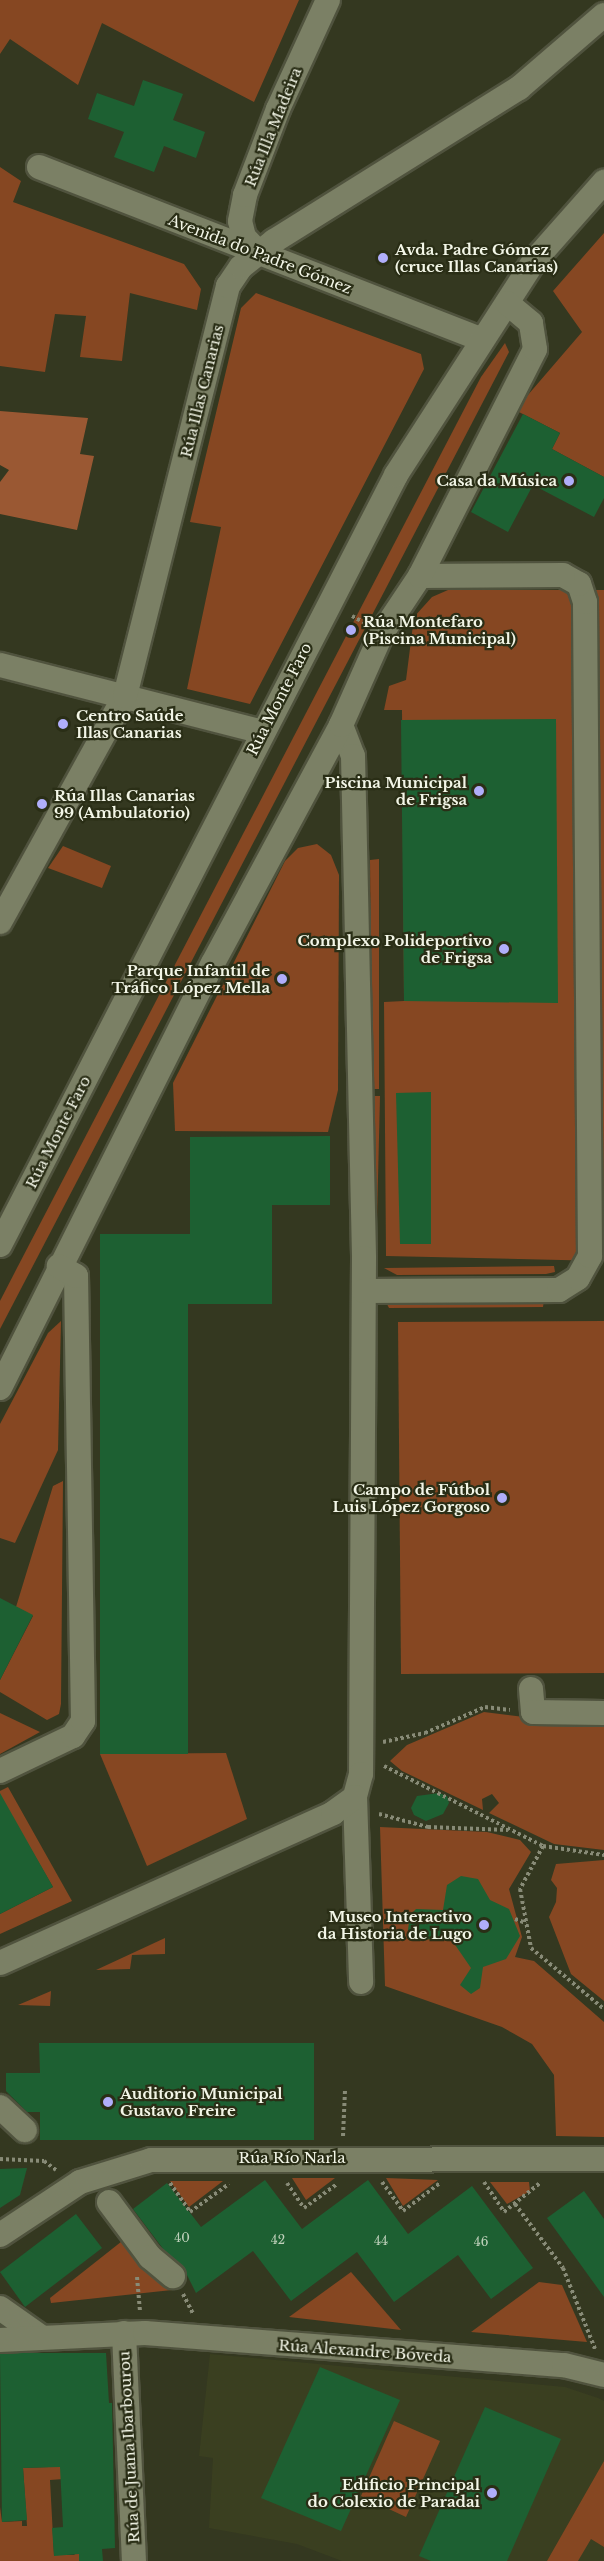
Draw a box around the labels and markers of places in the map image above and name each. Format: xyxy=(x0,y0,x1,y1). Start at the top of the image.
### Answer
place label: Avda. Padre Gómez (cruce Illas Canarias) xyxy=(395,240,558,275)
marker: Avda. Padre Gómez (cruce Illas Canarias) xyxy=(376,251,390,265)
place label: Casa da Música xyxy=(436,472,557,490)
marker: Casa da Música xyxy=(562,474,576,488)
place label: Rúa Montefaro (Piscina Municipal) xyxy=(363,612,516,647)
marker: Rúa Montefaro (Piscina Municipal) xyxy=(344,623,358,637)
place label: Centro Saúde Illas Canarias xyxy=(76,706,183,741)
marker: Centro Saúde Illas Canarias xyxy=(54,715,72,733)
place label: Piscina Municipal de Frigsa xyxy=(324,773,467,808)
marker: Piscina Municipal de Frigsa xyxy=(472,784,486,798)
place label: Rúa Illas Canarias 99 (Ambulatorio) xyxy=(54,786,195,821)
marker: Rúa Illas Canarias 99 (Ambulatorio) xyxy=(35,797,49,811)
place label: Complexo Polideportivo de Frigsa xyxy=(298,931,492,966)
marker: Complexo Polideportivo de Frigsa xyxy=(497,942,511,956)
place label: Parque Infantil de Tráfico López Mella xyxy=(111,961,270,996)
marker: Parque Infantil de Tráfico López Mella xyxy=(275,972,289,986)
place label: Campo de Fútbol Luis López Gorgoso xyxy=(332,1480,490,1515)
marker: Campo de Fútbol Luis López Gorgoso xyxy=(495,1491,509,1505)
place label: Museo Interactivo da Historia de Lugo xyxy=(317,1907,472,1942)
marker: Museo Interactivo da Historia de Lugo xyxy=(477,1918,491,1932)
place label: Auditorio Municipal Gustavo Freire xyxy=(120,2084,283,2119)
marker: Auditorio Municipal Gustavo Freire xyxy=(101,2095,115,2109)
place label: Edificio Principal do Colexio de Paradai xyxy=(308,2475,480,2510)
marker: Edificio Principal do Colexio de Paradai xyxy=(485,2486,499,2500)

